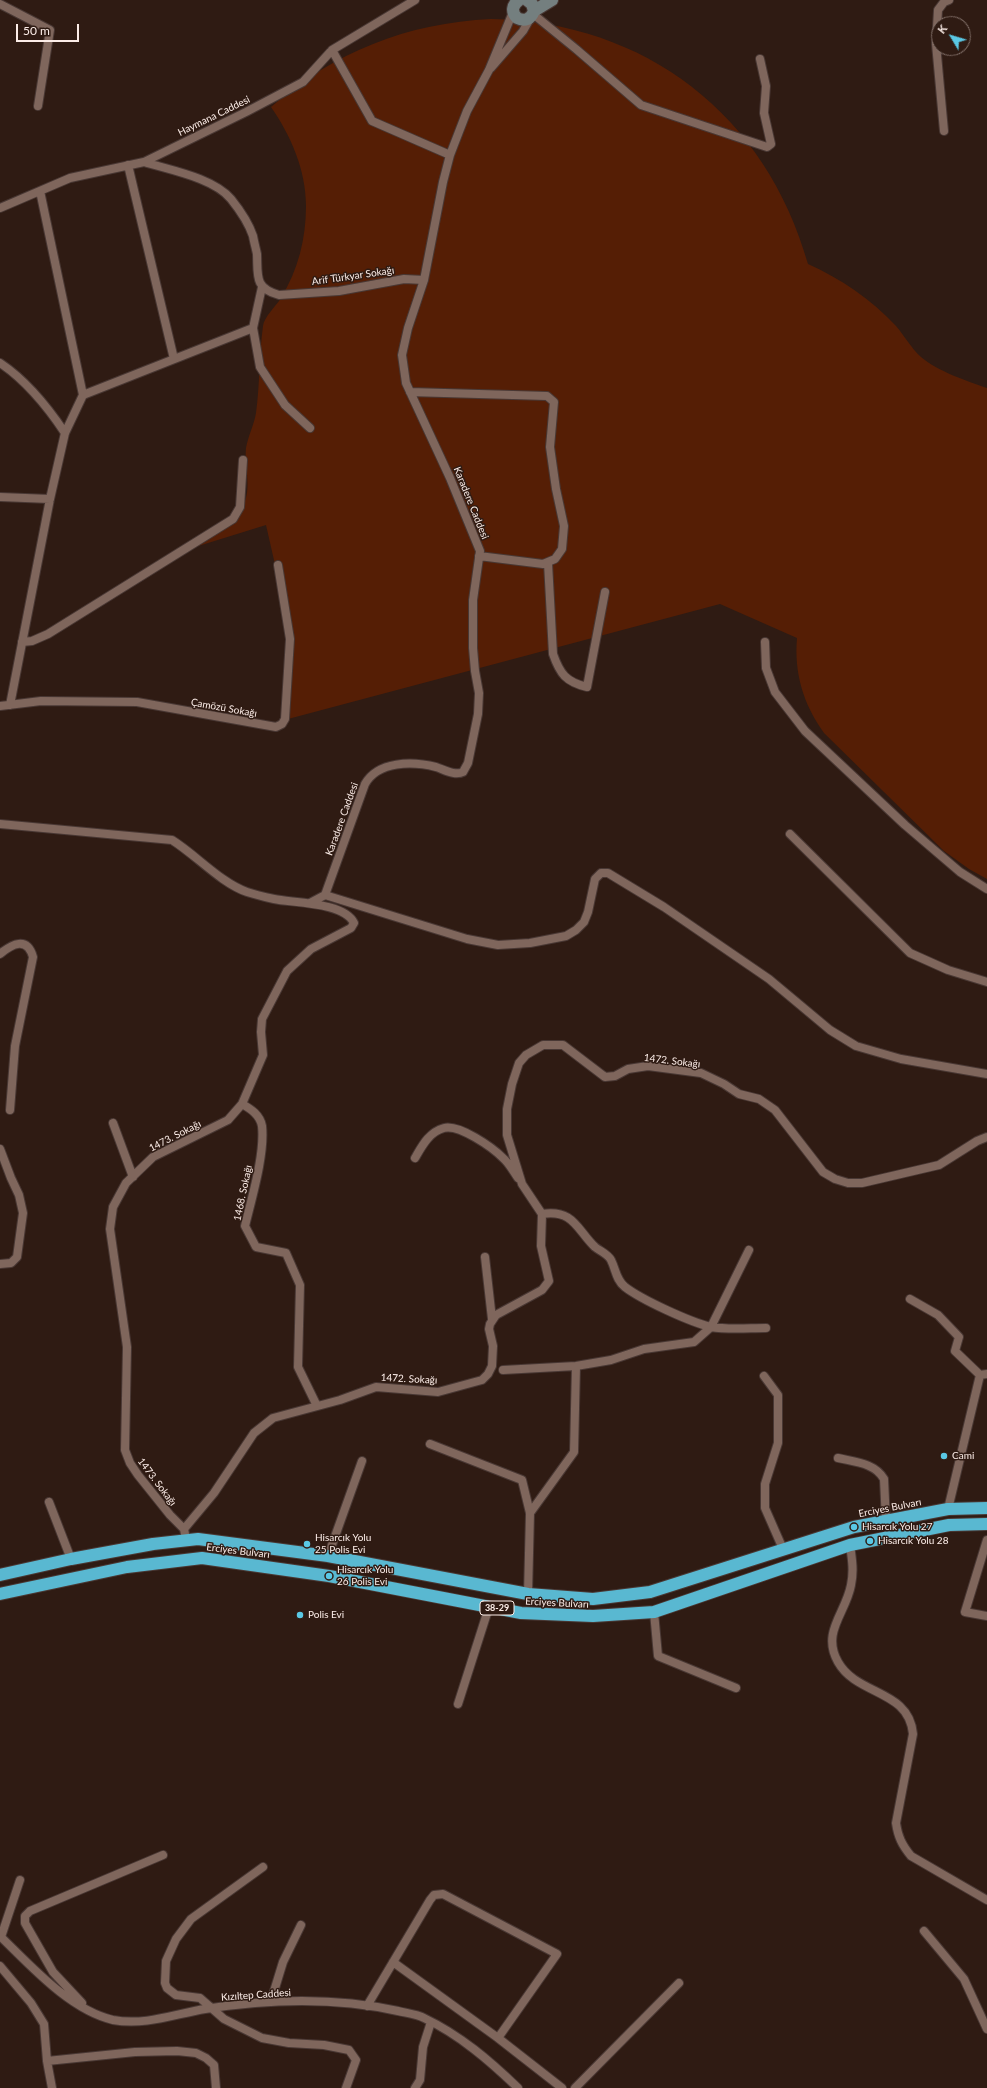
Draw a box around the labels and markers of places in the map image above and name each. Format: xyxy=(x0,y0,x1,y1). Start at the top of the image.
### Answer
place label: Cami xyxy=(952,1450,974,1462)
marker: Cami xyxy=(939,1451,949,1461)
place label: Hisarcık Yolu 27 xyxy=(862,1521,932,1533)
marker: Hisarcık Yolu 27 xyxy=(849,1522,859,1532)
place label: Hisarcık Yolu 25 Polis Evi xyxy=(315,1532,371,1556)
place label: Hisarcık Yolu 28 xyxy=(878,1535,948,1547)
marker: Hisarcık Yolu 28 xyxy=(865,1536,875,1546)
marker: Hisarcık Yolu 25 Polis Evi xyxy=(302,1539,312,1549)
place label: Hisarcık Yolu 26 Polis Evi xyxy=(337,1564,393,1588)
marker: Hisarcık Yolu 26 Polis Evi xyxy=(324,1571,334,1581)
place label: Polis Evi xyxy=(308,1609,344,1621)
marker: Polis Evi xyxy=(295,1610,305,1620)

